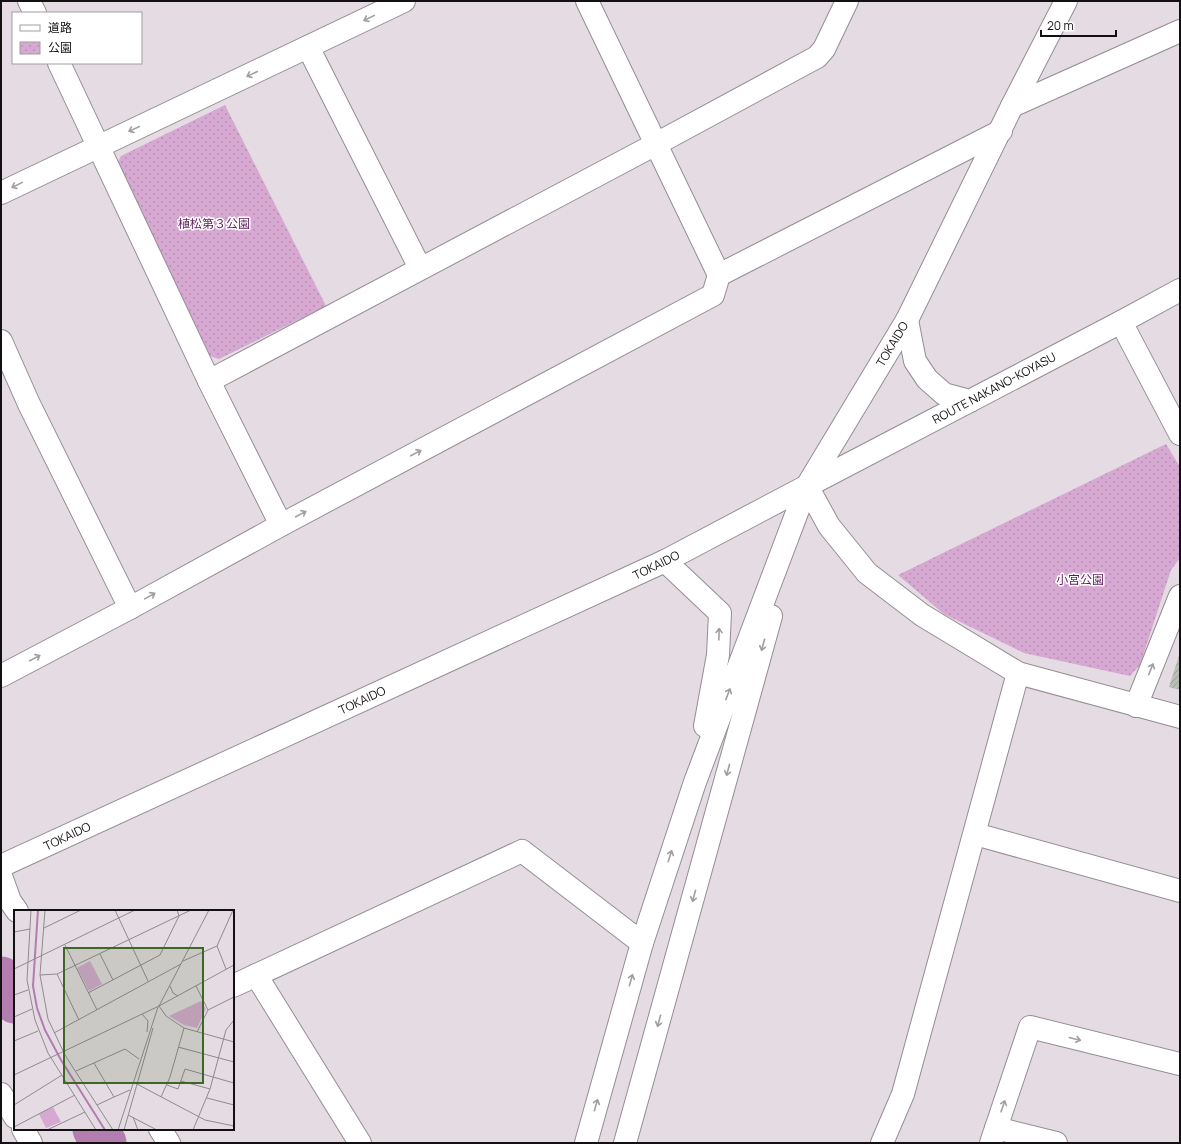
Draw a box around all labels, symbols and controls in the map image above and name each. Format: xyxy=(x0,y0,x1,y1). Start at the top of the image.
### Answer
legend xyxy=(12,12,142,64)
scale bar xyxy=(1041,12,1116,38)
one-way arrow xyxy=(363,15,375,22)
text: 20 m xyxy=(1047,17,1074,34)
text: 道路 xyxy=(48,19,72,36)
text: 公園 xyxy=(48,39,72,56)
one-way arrow xyxy=(246,71,258,78)
one-way arrow xyxy=(128,126,140,133)
one-way arrow xyxy=(11,182,23,189)
park label: 植松第３公園 xyxy=(178,215,250,232)
street label: TOKAIDO xyxy=(872,318,912,370)
street label: ROUTE NAKANO-KOYASU xyxy=(929,348,1059,428)
one-way arrow xyxy=(410,449,422,456)
one-way arrow xyxy=(295,510,307,517)
street label: TOKAIDO xyxy=(630,546,683,584)
park label: 小宮公園 xyxy=(1056,571,1104,588)
one-way arrow xyxy=(144,592,156,600)
one-way arrow xyxy=(716,628,723,641)
one-way arrow xyxy=(759,638,766,651)
one-way arrow xyxy=(29,653,41,661)
one-way arrow xyxy=(1147,664,1155,676)
street label: TOKAIDO xyxy=(336,682,389,718)
one-way arrow xyxy=(724,689,732,701)
one-way arrow xyxy=(724,763,732,776)
street label: TOKAIDO xyxy=(41,818,94,854)
one-way arrow xyxy=(667,850,674,863)
one-way arrow xyxy=(690,889,697,902)
inset map xyxy=(14,910,234,1130)
one-way arrow xyxy=(628,974,635,987)
one-way arrow xyxy=(655,1014,662,1027)
one-way arrow xyxy=(1068,1035,1081,1043)
one-way arrow xyxy=(593,1099,600,1112)
one-way arrow xyxy=(1000,1100,1007,1113)

